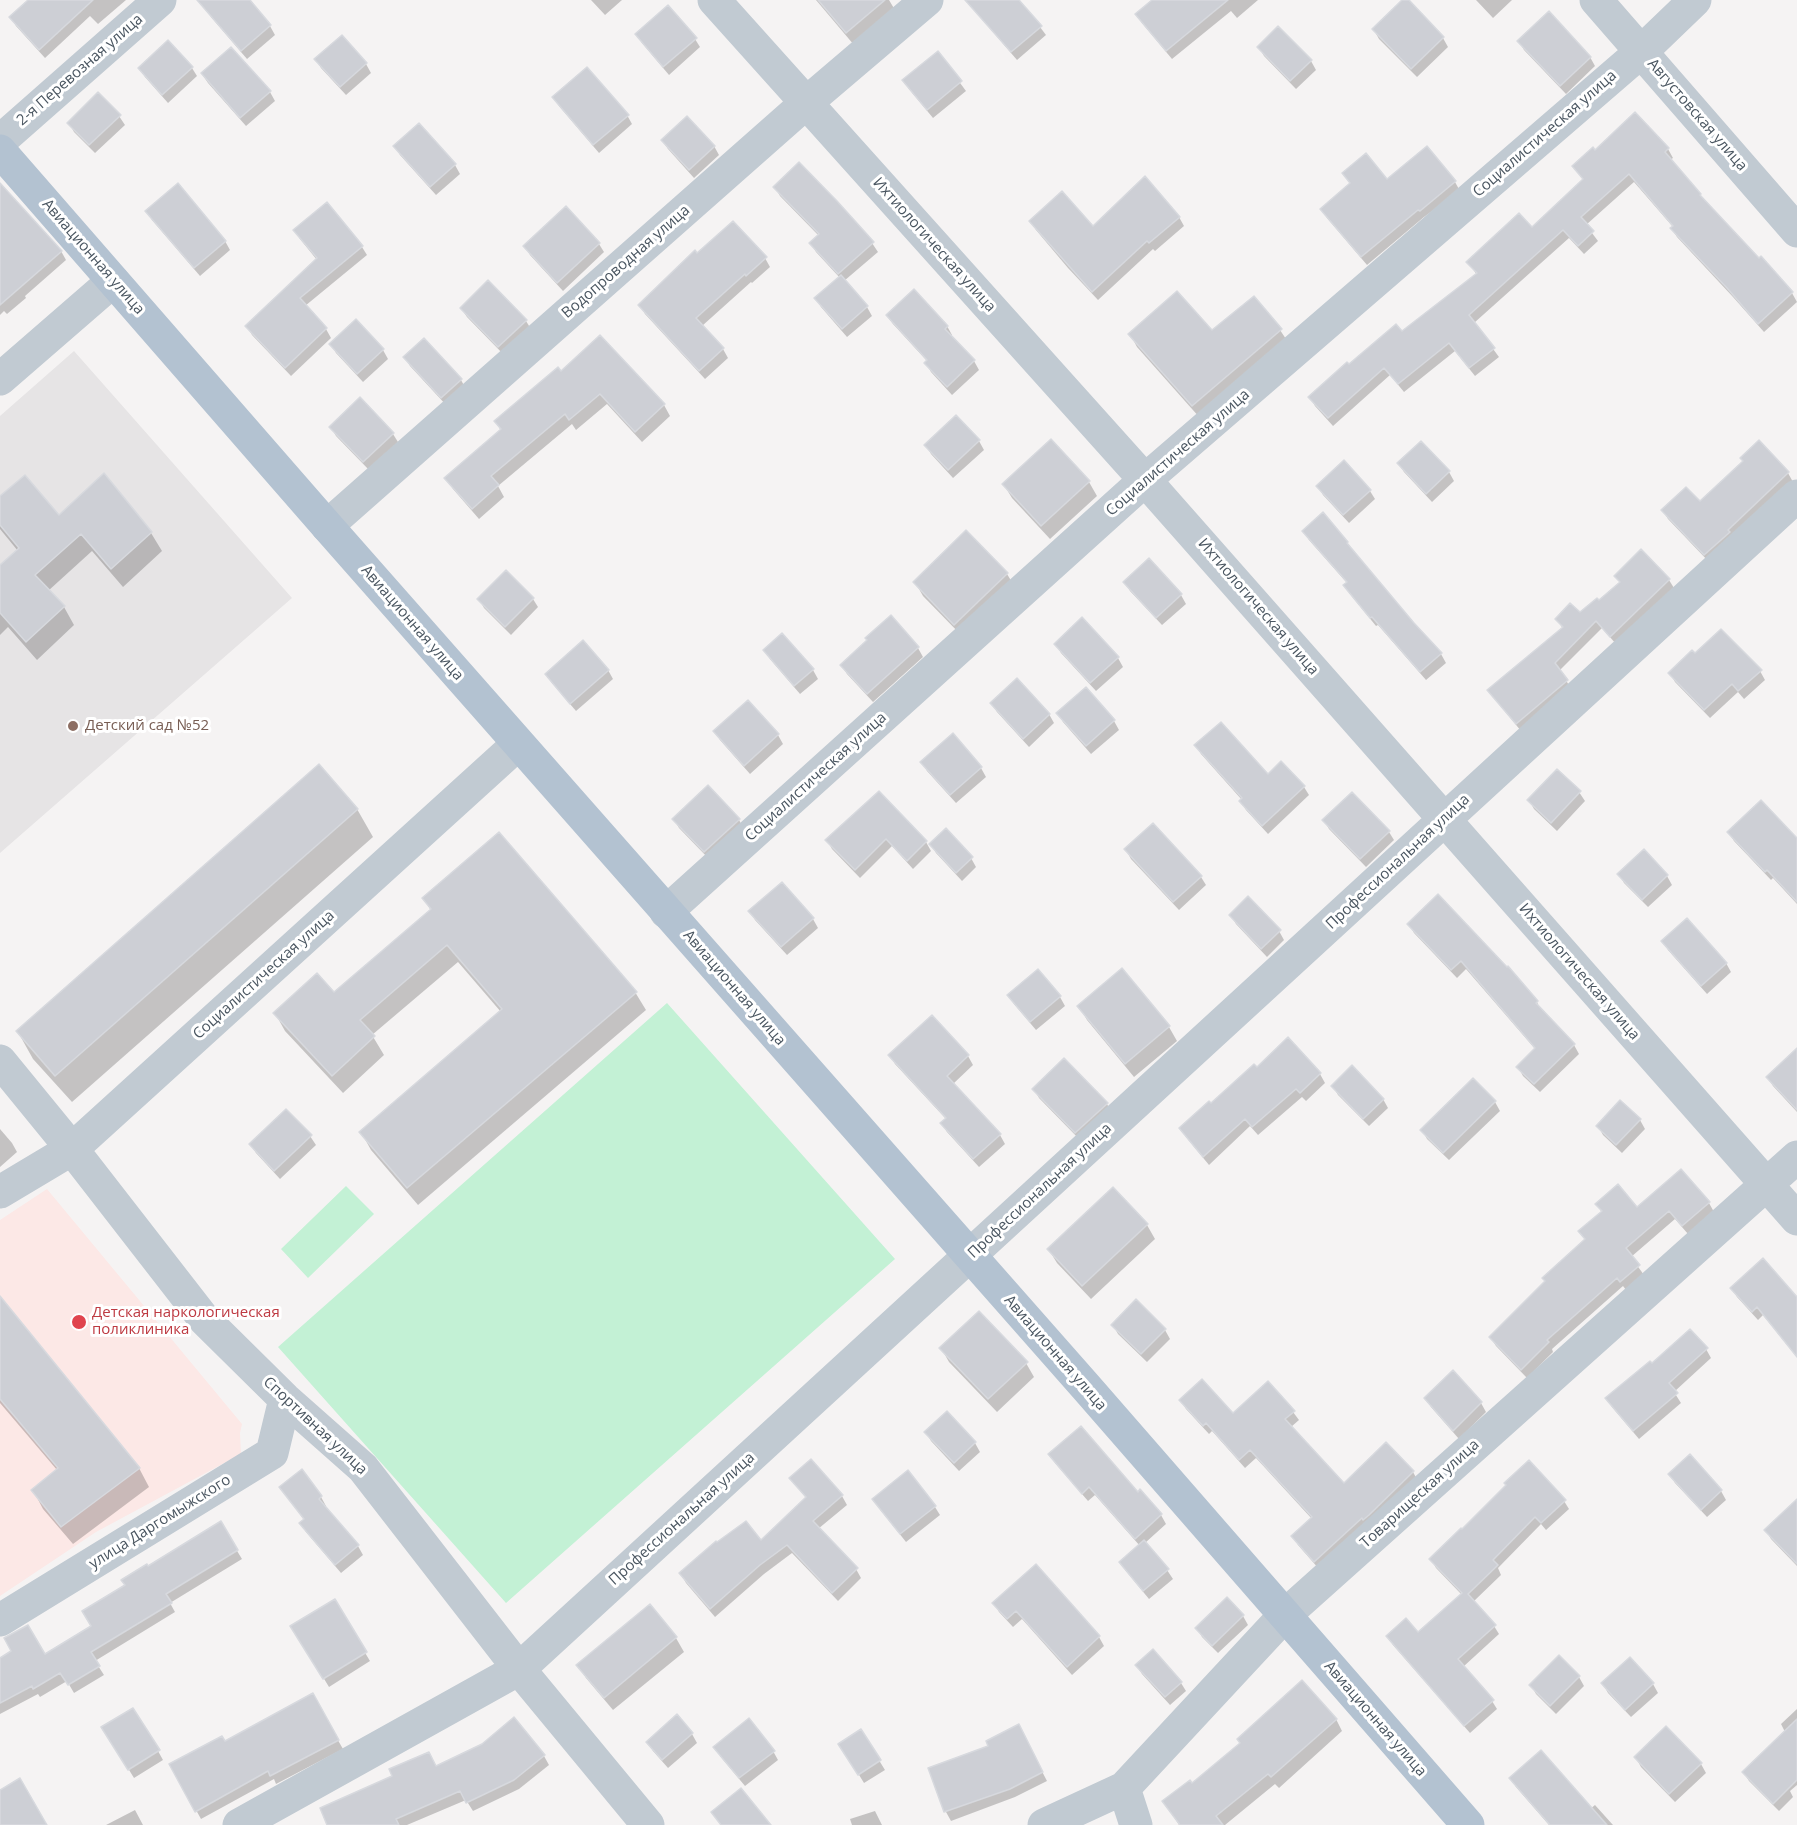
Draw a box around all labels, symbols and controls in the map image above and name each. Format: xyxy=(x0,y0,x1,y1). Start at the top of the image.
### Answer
street label: 2-я Перевозная улица xyxy=(13,10,147,130)
street label: Августовская улица xyxy=(1643,55,1751,175)
street label: Социалистическая улица xyxy=(1470,67,1620,201)
street label: Ихтиологическая улица xyxy=(869,174,999,316)
street label: Авиационная улица xyxy=(38,196,148,318)
street label: Водопроводная улица xyxy=(558,202,694,322)
street label: Социалистическая улица xyxy=(1103,386,1253,520)
street label: Ихтиологическая улица xyxy=(1194,535,1322,679)
street label: Авиационная улица xyxy=(357,562,467,684)
street label: Социалистическая улица xyxy=(742,709,890,845)
place label: Детский сад №52 xyxy=(85,717,209,735)
marker: Детский сад №52 xyxy=(66,719,80,733)
street label: Профессиональная улица xyxy=(1322,791,1474,933)
street label: Ихтиологическая улица xyxy=(1515,900,1643,1044)
street label: Социалистическая улица xyxy=(190,907,338,1043)
street label: Авиационная улица xyxy=(679,927,789,1049)
street label: Профессиональная улица xyxy=(964,1120,1116,1262)
street label: Авиационная улица xyxy=(1000,1292,1110,1414)
place label: Детская наркологическая поликлиника xyxy=(92,1304,280,1339)
marker: Детская наркологическая поликлиника xyxy=(70,1313,88,1331)
street label: Спортивная улица xyxy=(259,1373,371,1479)
street label: Товарищеская улица xyxy=(1357,1436,1483,1552)
street label: Профессиональная улица xyxy=(605,1449,759,1589)
street label: улица Даргомыжского xyxy=(86,1471,234,1573)
street label: Авиационная улица xyxy=(1320,1658,1430,1780)

